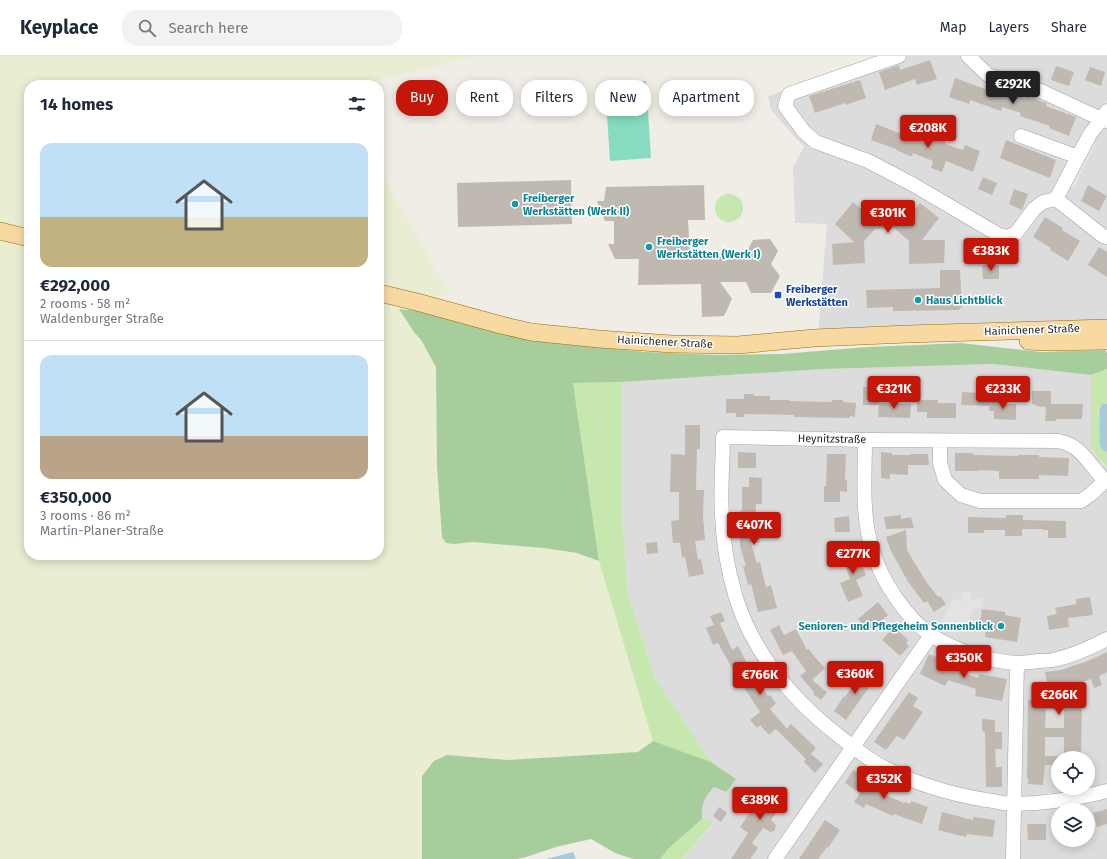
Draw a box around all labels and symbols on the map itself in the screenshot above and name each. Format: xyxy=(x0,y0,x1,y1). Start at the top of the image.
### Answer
pin: €292K xyxy=(985,71,1041,105)
pin: €208K xyxy=(900,115,956,149)
place label: Freiberger Werkstätten (Werk II) xyxy=(523,192,630,218)
marker: Freiberger Werkstätten (Werk II) xyxy=(510,199,520,209)
pin: €301K xyxy=(860,200,916,234)
place label: Freiberger Werkstätten (Werk I) xyxy=(657,235,761,261)
pin: €383K xyxy=(963,238,1019,272)
marker: Freiberger Werkstätten (Werk I) xyxy=(644,242,654,252)
place label: Freiberger Werkstätten xyxy=(786,283,848,309)
marker: Freiberger Werkstätten xyxy=(773,290,783,300)
place label: Haus Lichtblick xyxy=(926,294,1003,307)
marker: Haus Lichtblick xyxy=(913,295,923,305)
street label: Hainichener Straße xyxy=(984,322,1080,338)
street label: Hainichener Straße xyxy=(617,333,713,351)
pin: €321K xyxy=(866,376,922,410)
pin: €233K xyxy=(975,376,1031,410)
street label: Heynitzstraße xyxy=(798,432,866,446)
pin: €407K xyxy=(726,512,782,546)
pin: €277K xyxy=(825,541,881,575)
place label: Senioren- und Pflegeheim Sonnenblick xyxy=(798,620,994,633)
marker: Senioren- und Pflegeheim Sonnenblick xyxy=(996,621,1006,631)
pin: €350K xyxy=(936,645,992,679)
pin: €360K xyxy=(827,661,883,695)
pin: €766K xyxy=(732,662,788,696)
pin: €266K xyxy=(1031,682,1087,716)
pin: €352K xyxy=(856,766,912,800)
pin: €389K xyxy=(732,787,788,821)

